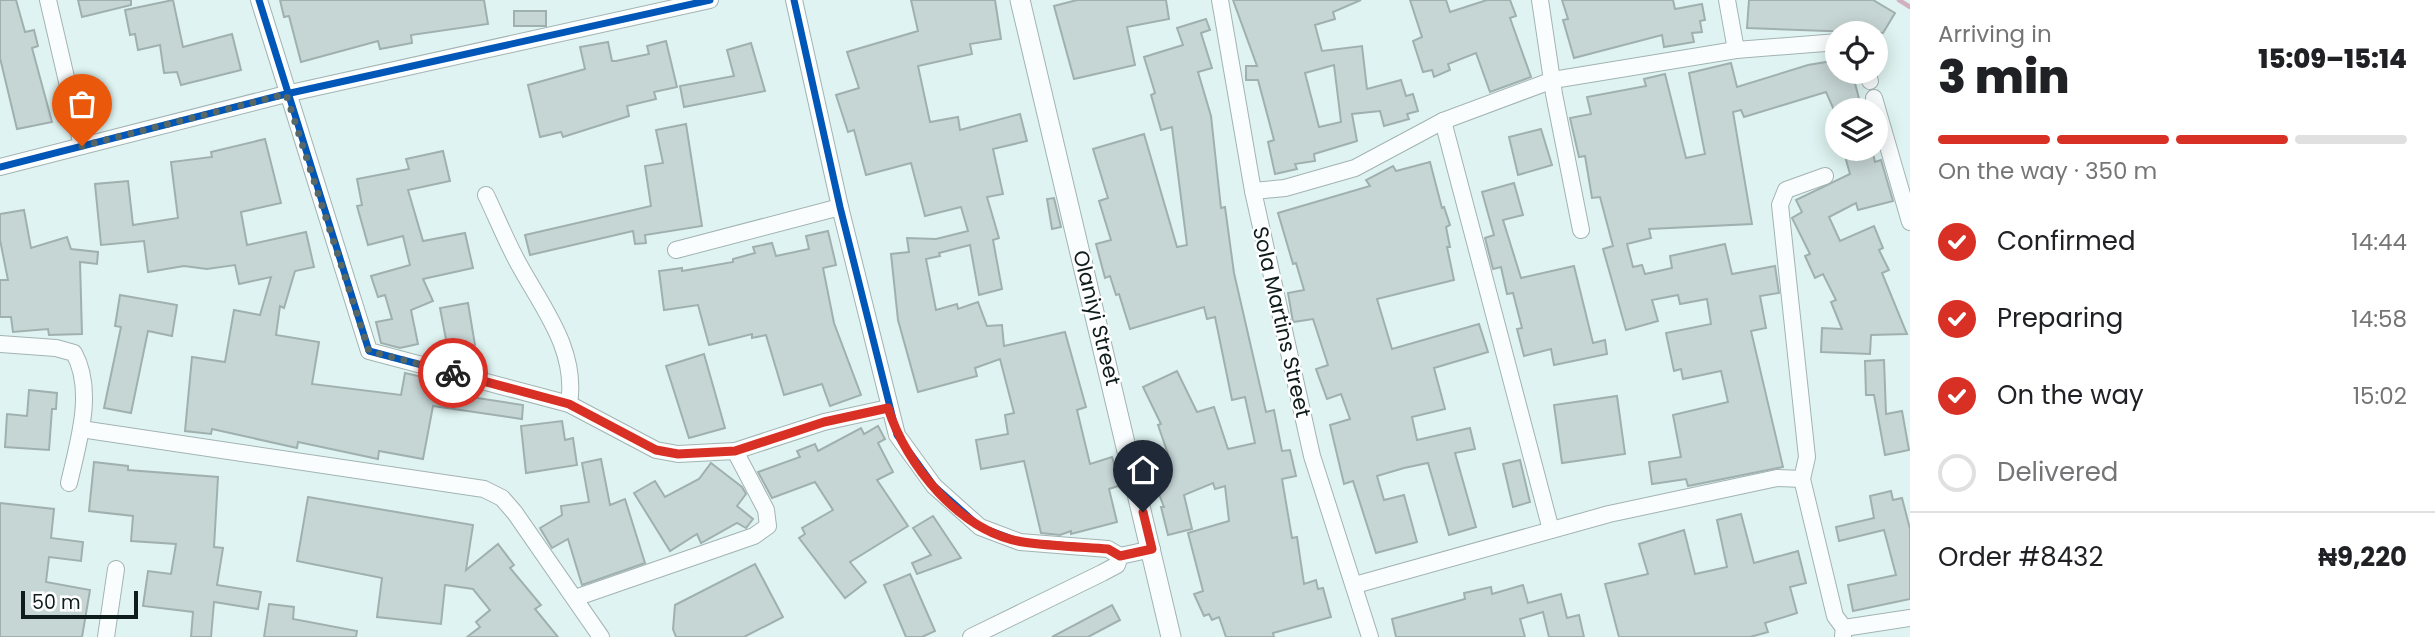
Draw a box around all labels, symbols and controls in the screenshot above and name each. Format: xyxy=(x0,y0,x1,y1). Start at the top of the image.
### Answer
text: Arriving in xyxy=(1938,18,2052,50)
map controls xyxy=(1825,21,1888,161)
button: locate xyxy=(1825,21,1888,84)
text: 15:09–15:14 xyxy=(2258,41,2407,77)
text: 3 min xyxy=(1938,45,2070,109)
pin xyxy=(52,74,112,146)
icon: bag xyxy=(63,85,101,123)
button: layers xyxy=(1825,98,1888,161)
text: On the way · 350 m xyxy=(1938,155,2157,187)
icon: check xyxy=(1938,223,1976,261)
text: Confirmed xyxy=(1997,223,2135,259)
street label: Sola Martins Street xyxy=(1246,224,1318,420)
text: 14:44 xyxy=(2351,226,2407,258)
street label: Olaniyi Street xyxy=(1066,247,1128,389)
icon: check xyxy=(1938,300,1976,338)
text: Preparing xyxy=(1997,300,2123,336)
text: 14:58 xyxy=(2351,303,2407,335)
courier xyxy=(418,338,488,408)
icon: bike xyxy=(434,354,472,392)
icon: check xyxy=(1938,377,1976,415)
text: On the way xyxy=(1997,377,2144,413)
text: 15:02 xyxy=(2353,380,2407,412)
pin xyxy=(1113,440,1173,512)
icon: home xyxy=(1124,451,1162,489)
text: Delivered xyxy=(1997,454,2118,490)
text: Order #8432 xyxy=(1938,539,2103,575)
text: ₦9,220 xyxy=(2318,539,2407,575)
scale bar xyxy=(21,588,138,620)
text: 50 m xyxy=(32,589,81,616)

